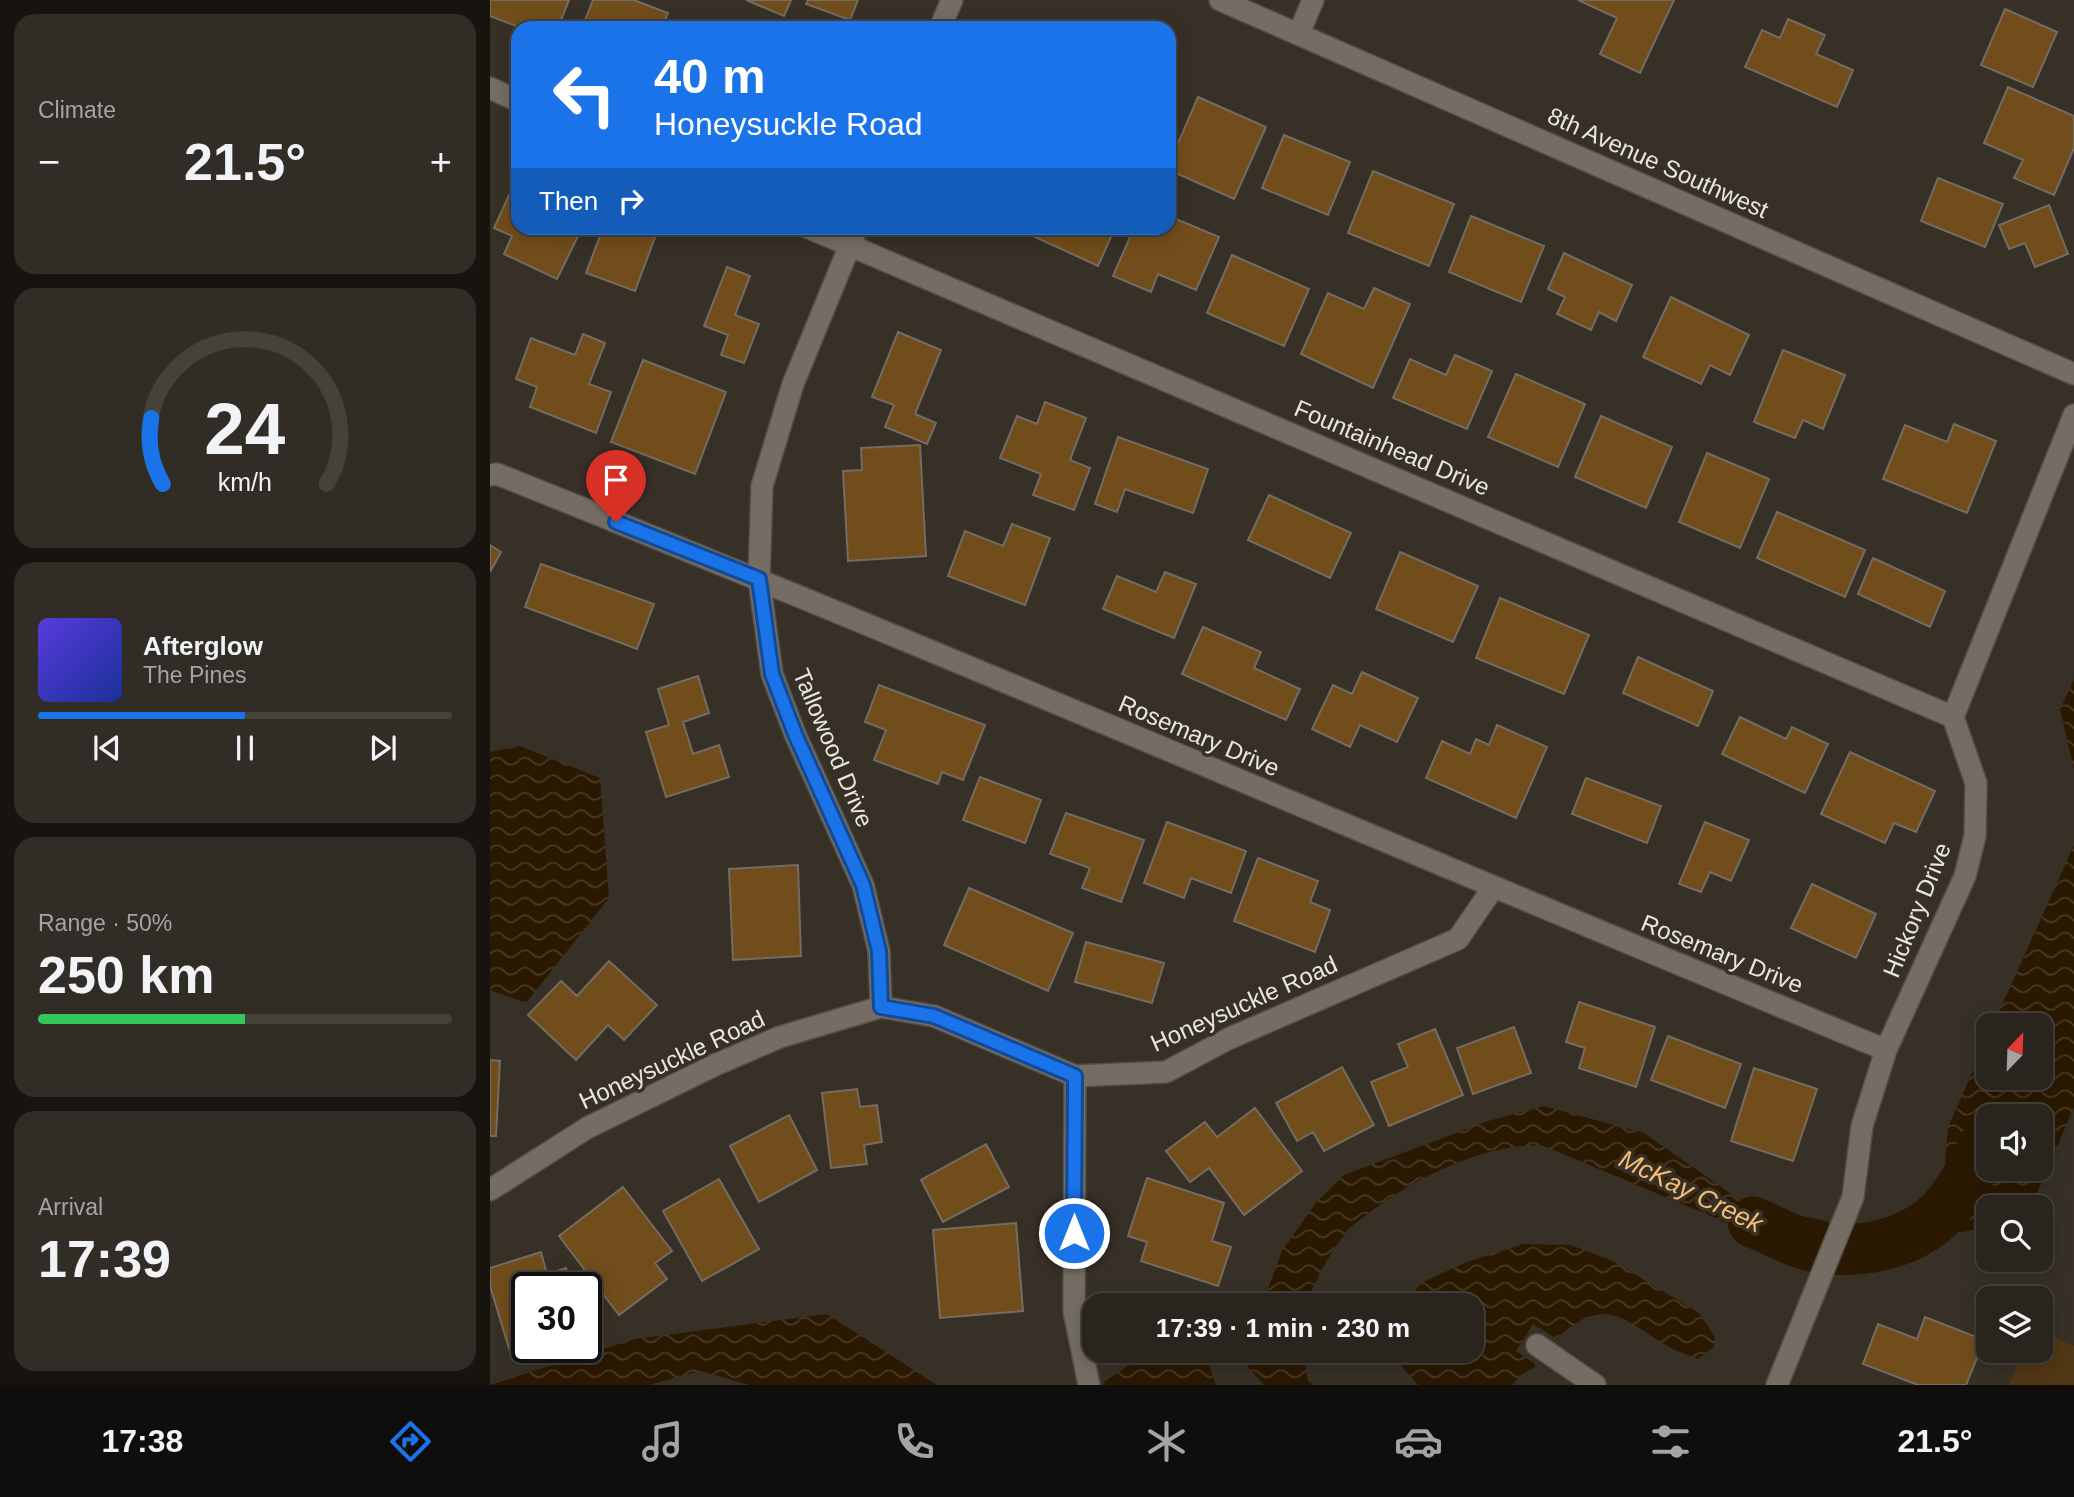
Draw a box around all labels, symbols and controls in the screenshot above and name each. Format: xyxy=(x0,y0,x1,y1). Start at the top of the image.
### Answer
icon: left xyxy=(539,49,630,140)
text: 40 m xyxy=(654,49,766,103)
text: Climate xyxy=(38,97,116,123)
street label: 8th Avenue Southwest xyxy=(1544,102,1773,223)
text: Honeysuckle Road xyxy=(654,106,923,142)
text: 21.5° xyxy=(184,133,306,191)
text: − xyxy=(38,141,60,183)
text: + xyxy=(430,141,452,183)
icon: right xyxy=(612,182,650,220)
text: Then xyxy=(539,186,598,216)
text: 24 xyxy=(205,389,286,470)
street label: Fountainhead Drive xyxy=(1291,394,1494,501)
pin xyxy=(586,450,646,522)
icon: arrive xyxy=(597,461,635,499)
text: km/h xyxy=(218,468,272,496)
text: Afterglow xyxy=(143,631,263,661)
text: The Pines xyxy=(143,662,247,688)
street label: Tallowood Drive xyxy=(788,665,879,831)
street label: Rosemary Drive xyxy=(1115,690,1284,782)
icon: previous xyxy=(88,729,126,767)
icon: pause xyxy=(226,729,264,767)
icon: next xyxy=(364,729,402,767)
street label: Hickory Drive xyxy=(1877,839,1956,981)
street label: Rosemary Drive xyxy=(1637,909,1807,998)
text: Range · 50% xyxy=(38,910,172,936)
text: 250 km xyxy=(38,946,214,1004)
street label: Honeysuckle Road xyxy=(1146,950,1341,1057)
street label: Honeysuckle Road xyxy=(575,1005,769,1114)
north arrow xyxy=(1976,1013,2053,1090)
map controls xyxy=(1976,1013,2053,1363)
button: sound xyxy=(1976,1104,2053,1181)
water label: McKay Creek xyxy=(1614,1143,1769,1240)
text: Arrival xyxy=(38,1194,103,1220)
button: search xyxy=(1976,1195,2053,1272)
position arrow xyxy=(1037,1196,1111,1270)
text: 17:39 xyxy=(38,1230,171,1288)
speed limit sign: 30 xyxy=(511,1272,602,1363)
button: layers xyxy=(1976,1286,2053,1363)
text: 17:39 · 1 min · 230 m xyxy=(1156,1313,1410,1343)
icon: directions xyxy=(386,1417,435,1466)
icon: music xyxy=(638,1417,687,1466)
icon: phone xyxy=(890,1417,939,1466)
icon: climate xyxy=(1142,1417,1191,1466)
icon: car xyxy=(1394,1417,1443,1466)
icon: filters xyxy=(1646,1417,1695,1466)
text: 17:38 xyxy=(101,1423,183,1459)
text: 21.5° xyxy=(1897,1423,1972,1459)

